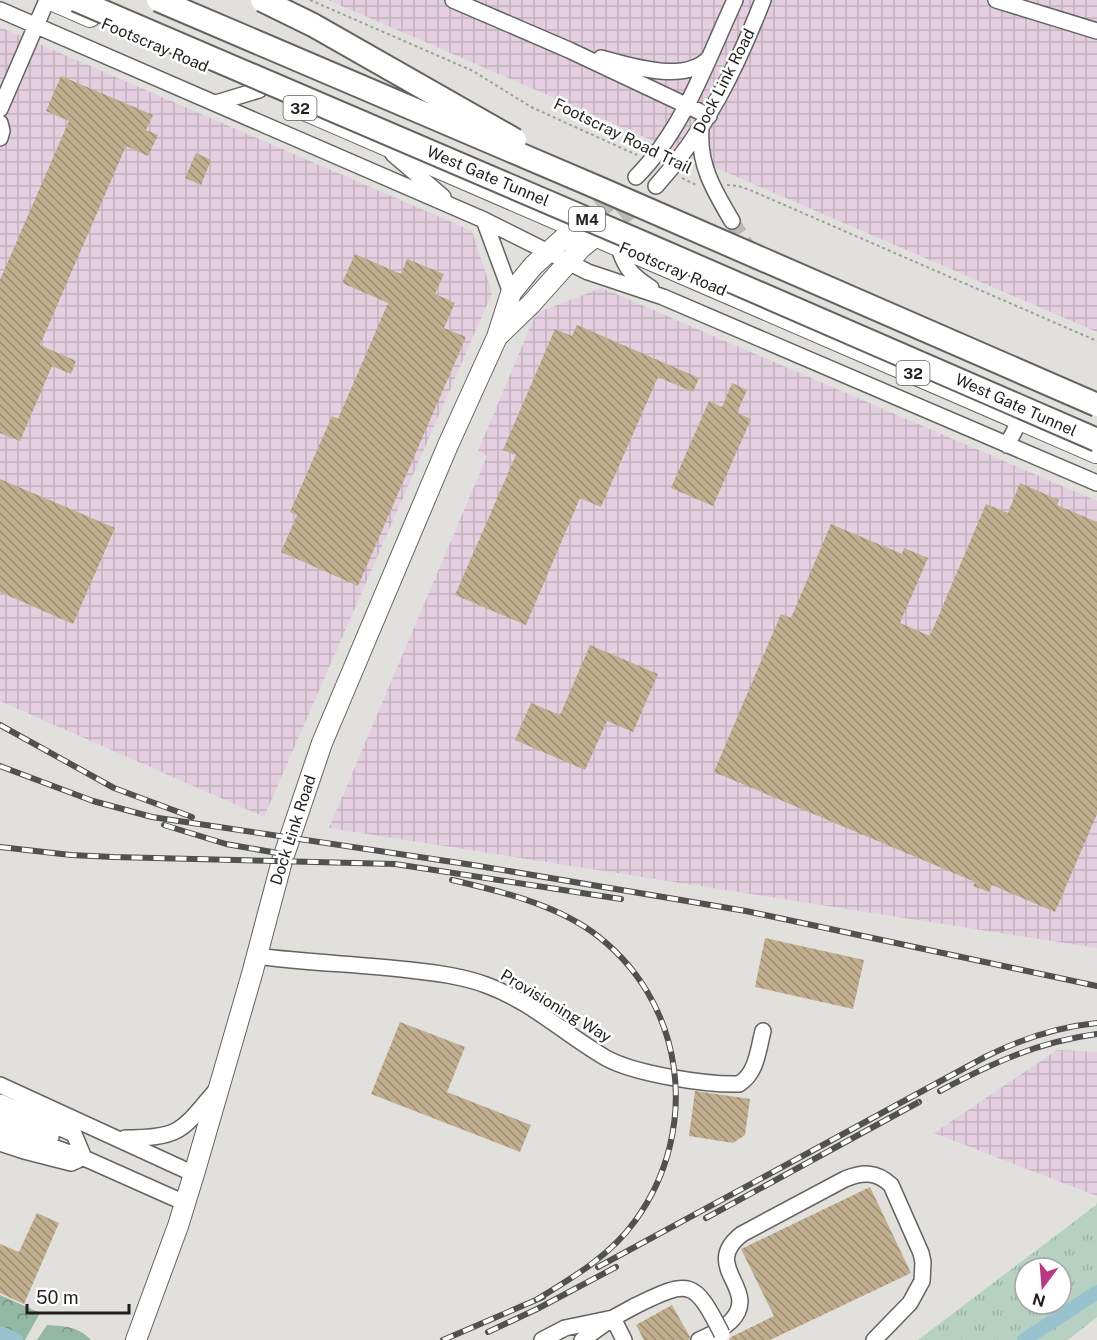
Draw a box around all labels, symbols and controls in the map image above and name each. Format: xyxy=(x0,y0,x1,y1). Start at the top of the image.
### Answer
street label: Footscray Road xyxy=(98,14,212,76)
street label: Dock Link Road xyxy=(689,25,759,137)
street label: Footscray Road Trail xyxy=(551,94,695,178)
road number: 32 xyxy=(284,96,316,120)
street label: West Gate Tunnel xyxy=(424,142,552,210)
road number: M4 xyxy=(569,207,605,231)
street label: Footscray Road xyxy=(616,238,730,300)
road number: 32 xyxy=(896,361,930,385)
street label: West Gate Tunnel xyxy=(952,370,1080,440)
street label: Dock Link Road xyxy=(266,772,320,888)
street label: Provisioning Way xyxy=(497,965,615,1047)
north arrow xyxy=(1013,1256,1073,1316)
scale bar xyxy=(27,1277,129,1315)
text: 50 m xyxy=(36,1287,79,1308)
text: N xyxy=(1030,1289,1048,1311)

